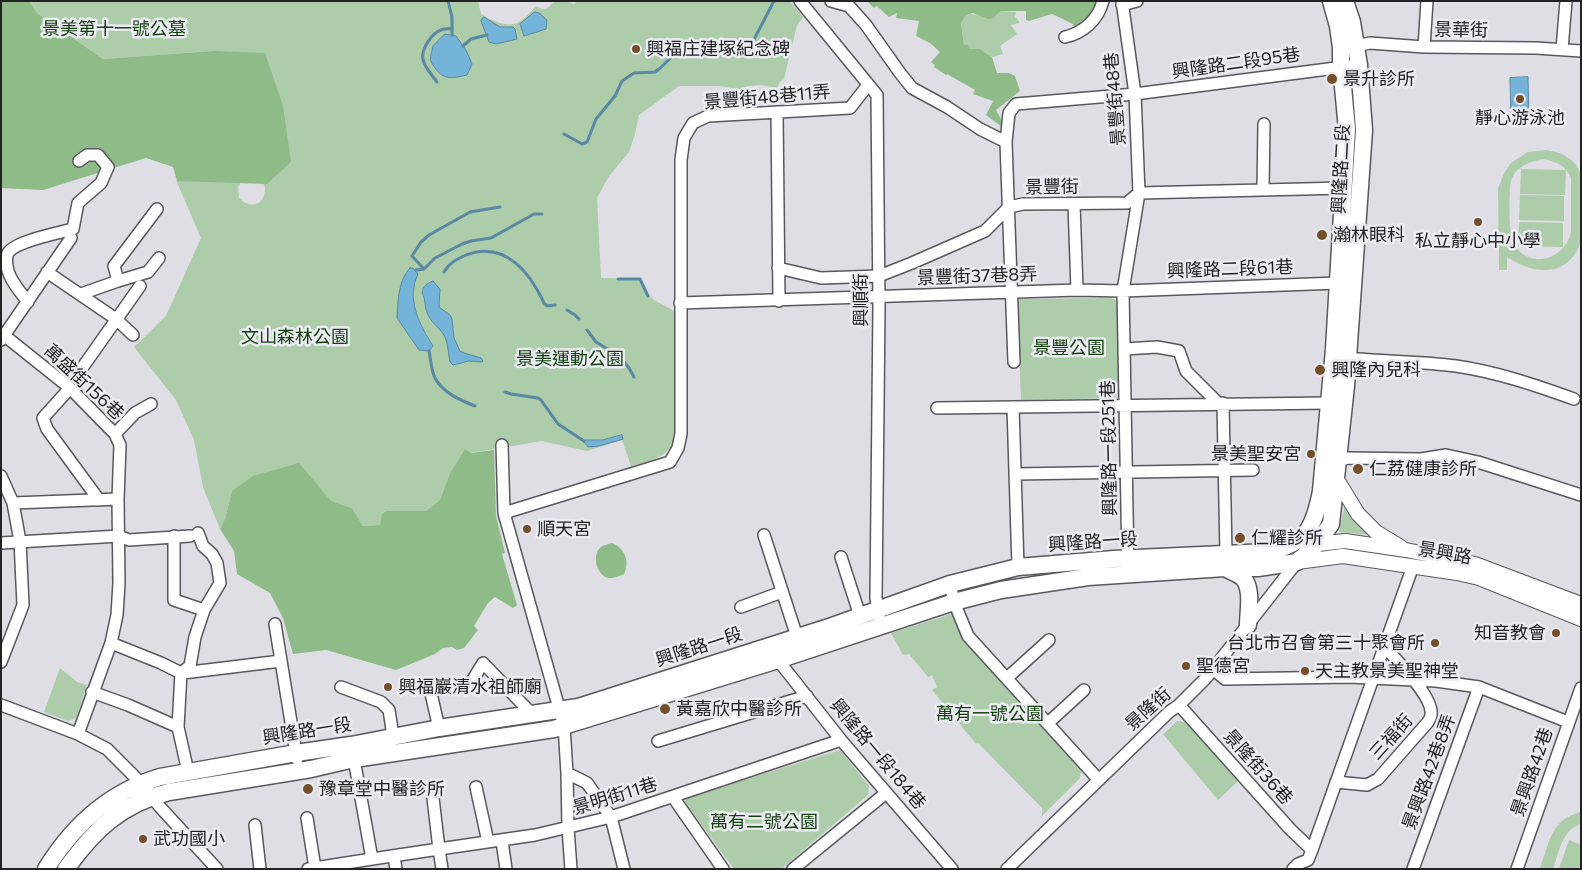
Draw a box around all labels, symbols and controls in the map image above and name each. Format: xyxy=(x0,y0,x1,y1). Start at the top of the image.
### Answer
park label: 景美第十一號公墓 xyxy=(42,18,186,40)
street label: 景華街 xyxy=(1434,19,1488,41)
place label: 興福庄建塚紀念碑 xyxy=(646,38,790,60)
marker: 興福庄建塚紀念碑 xyxy=(630,43,642,55)
street label: 興隆路二段95巷 xyxy=(1170,43,1302,83)
street label: 景豐街48巷 xyxy=(1100,51,1130,147)
place label: 景升診所 xyxy=(1343,68,1415,90)
marker: 景升診所 xyxy=(1325,72,1339,86)
street label: 景豐街48巷11弄 xyxy=(703,81,831,113)
marker: 靜心游泳池 xyxy=(1514,93,1526,105)
place label: 靜心游泳池 xyxy=(1475,107,1565,129)
street label: 興隆路二段 xyxy=(1328,123,1354,215)
street label: 景豐街 xyxy=(1025,176,1079,198)
marker: 私立靜心中小學 xyxy=(1472,216,1484,228)
place label: 瀚林眼科 xyxy=(1333,224,1405,246)
marker: 瀚林眼科 xyxy=(1315,228,1329,242)
place label: 私立靜心中小學 xyxy=(1415,230,1541,252)
street label: 興隆路二段61巷 xyxy=(1166,256,1294,282)
street label: 景豐街37巷8弄 xyxy=(916,263,1038,289)
street label: 興順街 xyxy=(850,273,872,327)
park label: 文山森林公園 xyxy=(241,326,349,348)
park label: 景豐公園 xyxy=(1033,337,1105,359)
street label: 萬盛街156巷 xyxy=(40,340,128,424)
park label: 景美運動公園 xyxy=(516,348,624,370)
place label: 興隆內兒科 xyxy=(1331,359,1421,381)
marker: 興隆內兒科 xyxy=(1313,363,1327,377)
street label: 興隆路一段251巷 xyxy=(1097,380,1121,516)
place label: 景美聖安宮 xyxy=(1211,443,1301,465)
marker: 景美聖安宮 xyxy=(1305,448,1317,460)
place label: 仁荔健康診所 xyxy=(1369,458,1477,480)
marker: 仁荔健康診所 xyxy=(1351,462,1365,476)
place label: 順天宮 xyxy=(537,518,591,540)
marker: 順天宮 xyxy=(521,523,533,535)
place label: 仁耀診所 xyxy=(1251,527,1323,549)
street label: 興隆路一段 xyxy=(1047,528,1139,556)
marker: 仁耀診所 xyxy=(1233,531,1247,545)
street label: 景興路 xyxy=(1417,538,1473,568)
place label: 知音教會 xyxy=(1474,622,1546,644)
street label: 興隆路一段 xyxy=(653,623,745,671)
marker: 知音教會 xyxy=(1550,627,1562,639)
place label: 台北市召會第三十聚會所 xyxy=(1227,632,1425,654)
marker: 台北市召會第三十聚會所 xyxy=(1429,637,1441,649)
place label: 聖德宮 xyxy=(1196,655,1250,677)
marker: 聖德宮 xyxy=(1180,660,1192,672)
place label: 天主教景美聖神堂 xyxy=(1315,660,1459,682)
marker: 天主教景美聖神堂 xyxy=(1299,665,1311,677)
place label: 興福巖清水祖師廟 xyxy=(398,676,542,698)
marker: 興福巖清水祖師廟 xyxy=(382,681,394,693)
street label: 景隆街 xyxy=(1121,683,1175,735)
street label: 興隆路一段184巷 xyxy=(826,694,930,814)
place label: 黃嘉欣中醫診所 xyxy=(676,698,802,720)
marker: 黃嘉欣中醫診所 xyxy=(658,702,672,716)
park label: 萬有一號公園 xyxy=(936,703,1044,725)
street label: 三福街 xyxy=(1365,710,1417,764)
street label: 景興路42巷8弄 xyxy=(1398,711,1460,833)
street label: 興隆路一段 xyxy=(261,713,353,749)
street label: 景隆街36巷 xyxy=(1219,725,1297,809)
street label: 景興路42巷 xyxy=(1507,725,1557,819)
street label: 景明街11巷 xyxy=(570,773,660,819)
place label: 豫章堂中醫診所 xyxy=(319,778,445,800)
marker: 豫章堂中醫診所 xyxy=(301,782,315,796)
park label: 萬有二號公園 xyxy=(710,811,818,833)
place label: 武功國小 xyxy=(153,828,225,850)
marker: 武功國小 xyxy=(137,833,149,845)

